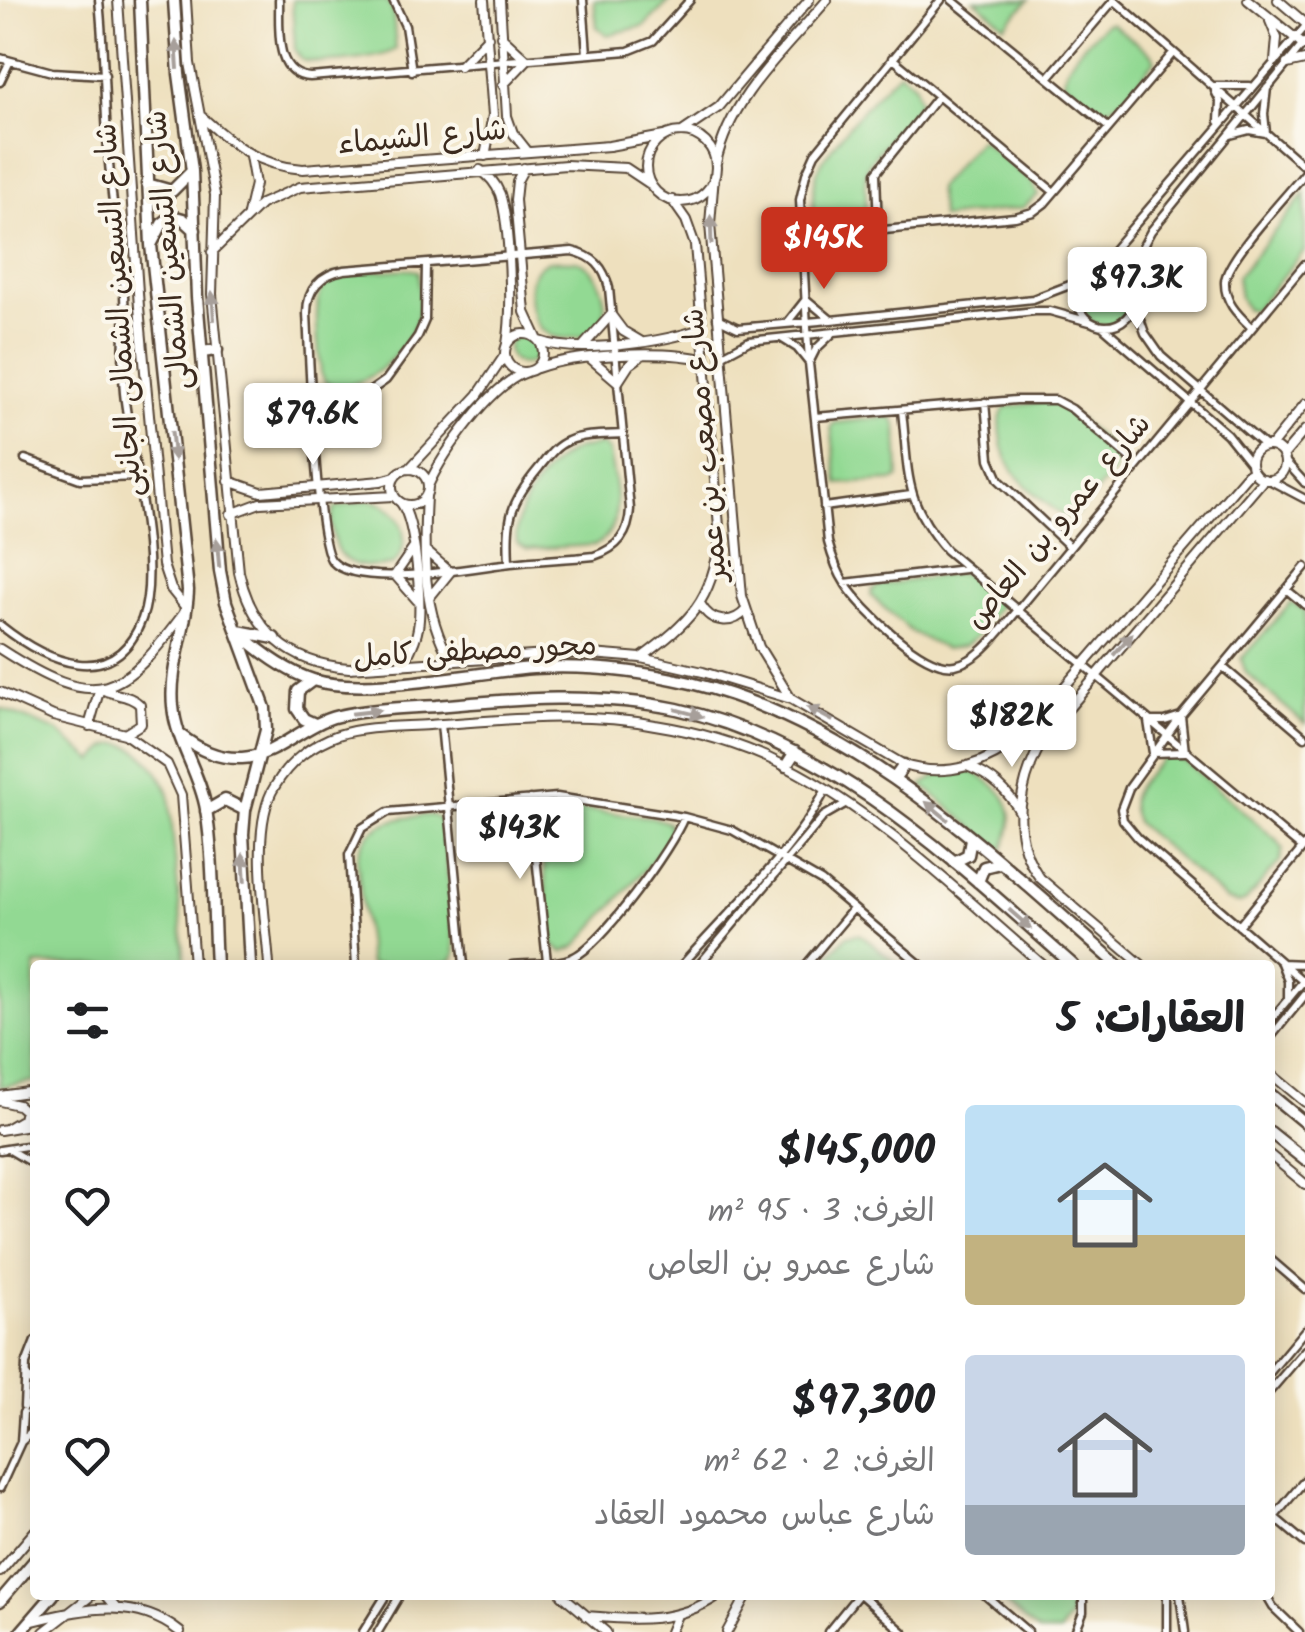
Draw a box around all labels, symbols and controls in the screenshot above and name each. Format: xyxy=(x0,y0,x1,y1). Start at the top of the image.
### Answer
one-way arrow xyxy=(169,39,185,71)
street label: شارع الشيماء xyxy=(336,107,508,169)
street label: شارع التسعين الشمالى xyxy=(133,108,205,392)
street label: شارع التسعين الشمالى الجانبى xyxy=(83,121,157,499)
pin: $145K xyxy=(754,207,894,292)
one-way arrow xyxy=(703,213,719,245)
text: $145K xyxy=(783,214,865,265)
pin: $97.3K xyxy=(1056,247,1218,332)
text: $97.3K xyxy=(1090,254,1184,305)
one-way arrow xyxy=(205,290,221,322)
street label: شارع مصعب بن عمير xyxy=(670,306,742,587)
pin: $79.6K xyxy=(232,383,394,468)
text: $79.6K xyxy=(266,390,360,441)
street label: شارع عمرو بن العاص xyxy=(954,403,1164,641)
one-way arrow xyxy=(165,431,181,462)
one-way arrow xyxy=(210,537,226,569)
street label: محور مصطفى كامل xyxy=(352,622,598,682)
one-way arrow xyxy=(1112,632,1134,657)
pin: $182K xyxy=(942,685,1082,770)
text: $182K xyxy=(969,692,1055,743)
one-way arrow xyxy=(350,704,382,720)
one-way arrow xyxy=(674,705,705,721)
one-way arrow xyxy=(806,706,835,723)
pin: $143K xyxy=(450,797,590,882)
one-way arrow xyxy=(925,801,950,822)
text: $143K xyxy=(479,804,561,855)
one-way arrow xyxy=(236,851,252,883)
one-way arrow xyxy=(1008,908,1033,930)
text: العقارات: 5 xyxy=(1057,987,1245,1054)
icon: filters xyxy=(60,993,115,1048)
text: $145,000 xyxy=(778,1119,935,1186)
icon: home xyxy=(1045,1145,1165,1265)
icon: heart xyxy=(60,1178,115,1233)
text: الغرف: 3 · 95 m² xyxy=(708,1187,935,1238)
text: شارع عمرو بن العاص xyxy=(647,1240,935,1291)
text: $97,300 xyxy=(792,1369,935,1436)
icon: home xyxy=(1045,1395,1165,1515)
icon: heart xyxy=(60,1428,115,1483)
text: الغرف: 2 · 62 m² xyxy=(704,1437,935,1488)
text: شارع عباس محمود العقاد xyxy=(594,1490,935,1541)

